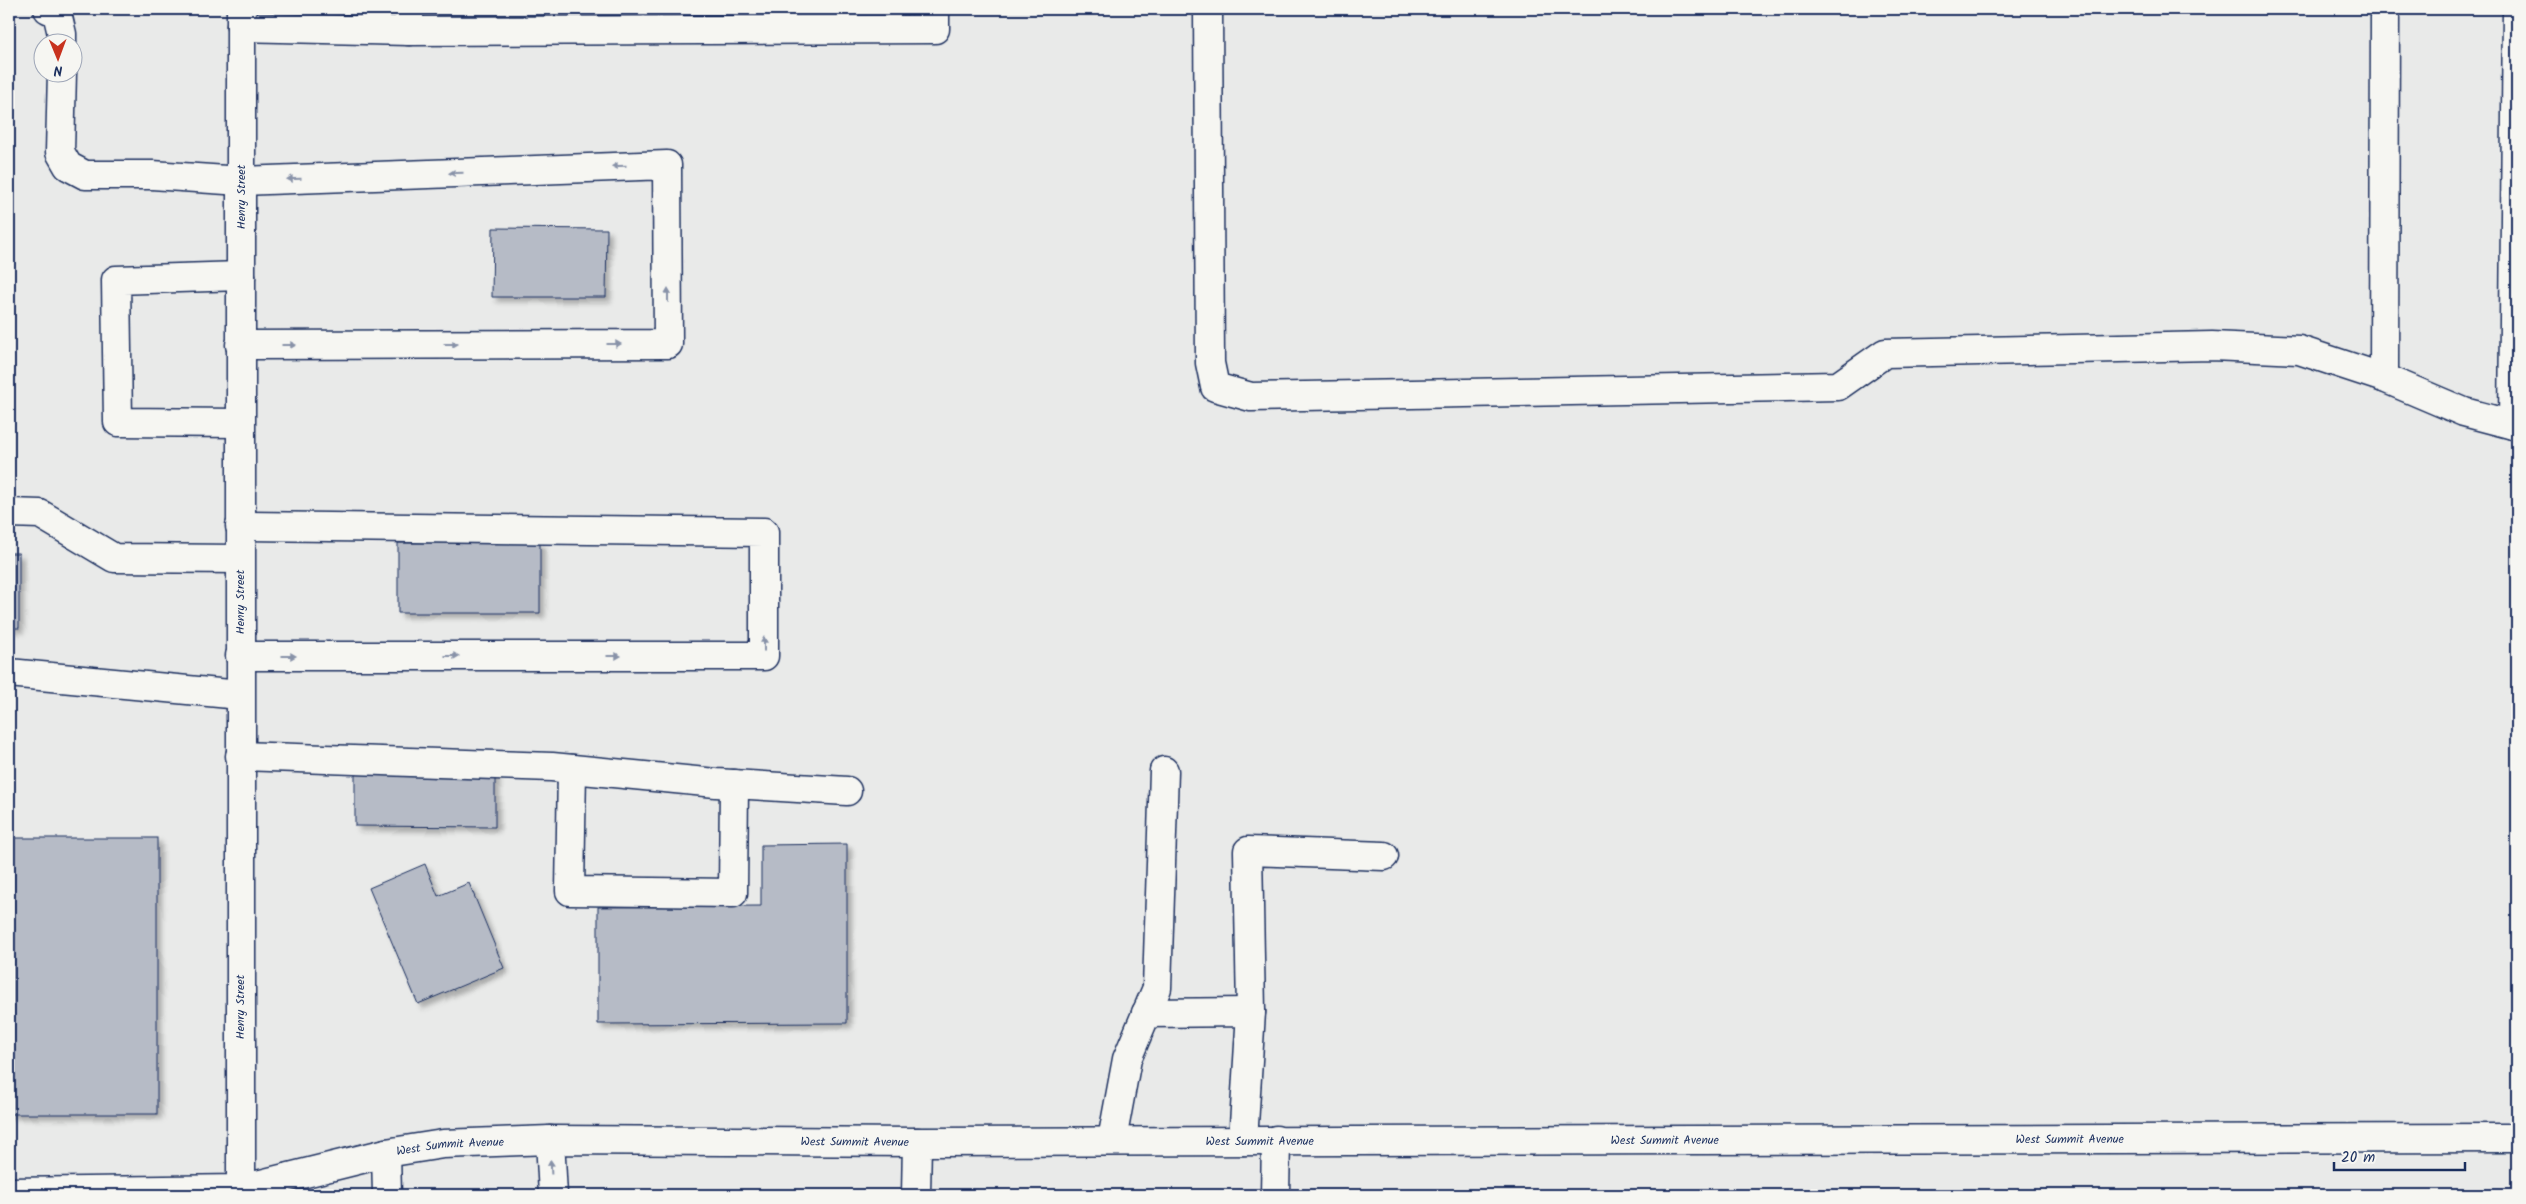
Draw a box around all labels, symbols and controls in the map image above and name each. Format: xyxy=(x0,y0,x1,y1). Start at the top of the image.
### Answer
north arrow xyxy=(32,32,82,82)
text: N xyxy=(53,59,63,81)
one-way arrow xyxy=(610,163,626,171)
street label: Henry Street xyxy=(232,164,251,229)
one-way arrow xyxy=(448,169,464,177)
one-way arrow xyxy=(285,175,301,183)
one-way arrow xyxy=(664,287,672,303)
one-way arrow xyxy=(444,340,460,348)
one-way arrow xyxy=(606,340,622,348)
one-way arrow xyxy=(281,341,297,349)
street label: Henry Street xyxy=(231,569,250,634)
one-way arrow xyxy=(760,636,768,652)
one-way arrow xyxy=(281,652,297,660)
one-way arrow xyxy=(444,652,460,660)
one-way arrow xyxy=(606,652,622,660)
street label: Henry Street xyxy=(231,974,250,1039)
street label: West Summit Avenue xyxy=(2016,1129,2125,1149)
street label: West Summit Avenue xyxy=(1611,1130,1720,1150)
street label: West Summit Avenue xyxy=(395,1132,505,1161)
street label: West Summit Avenue xyxy=(801,1132,910,1151)
street label: West Summit Avenue xyxy=(1206,1132,1315,1151)
scale bar xyxy=(2334,1139,2465,1171)
text: 20 m xyxy=(2341,1146,2375,1170)
one-way arrow xyxy=(547,1159,555,1175)

